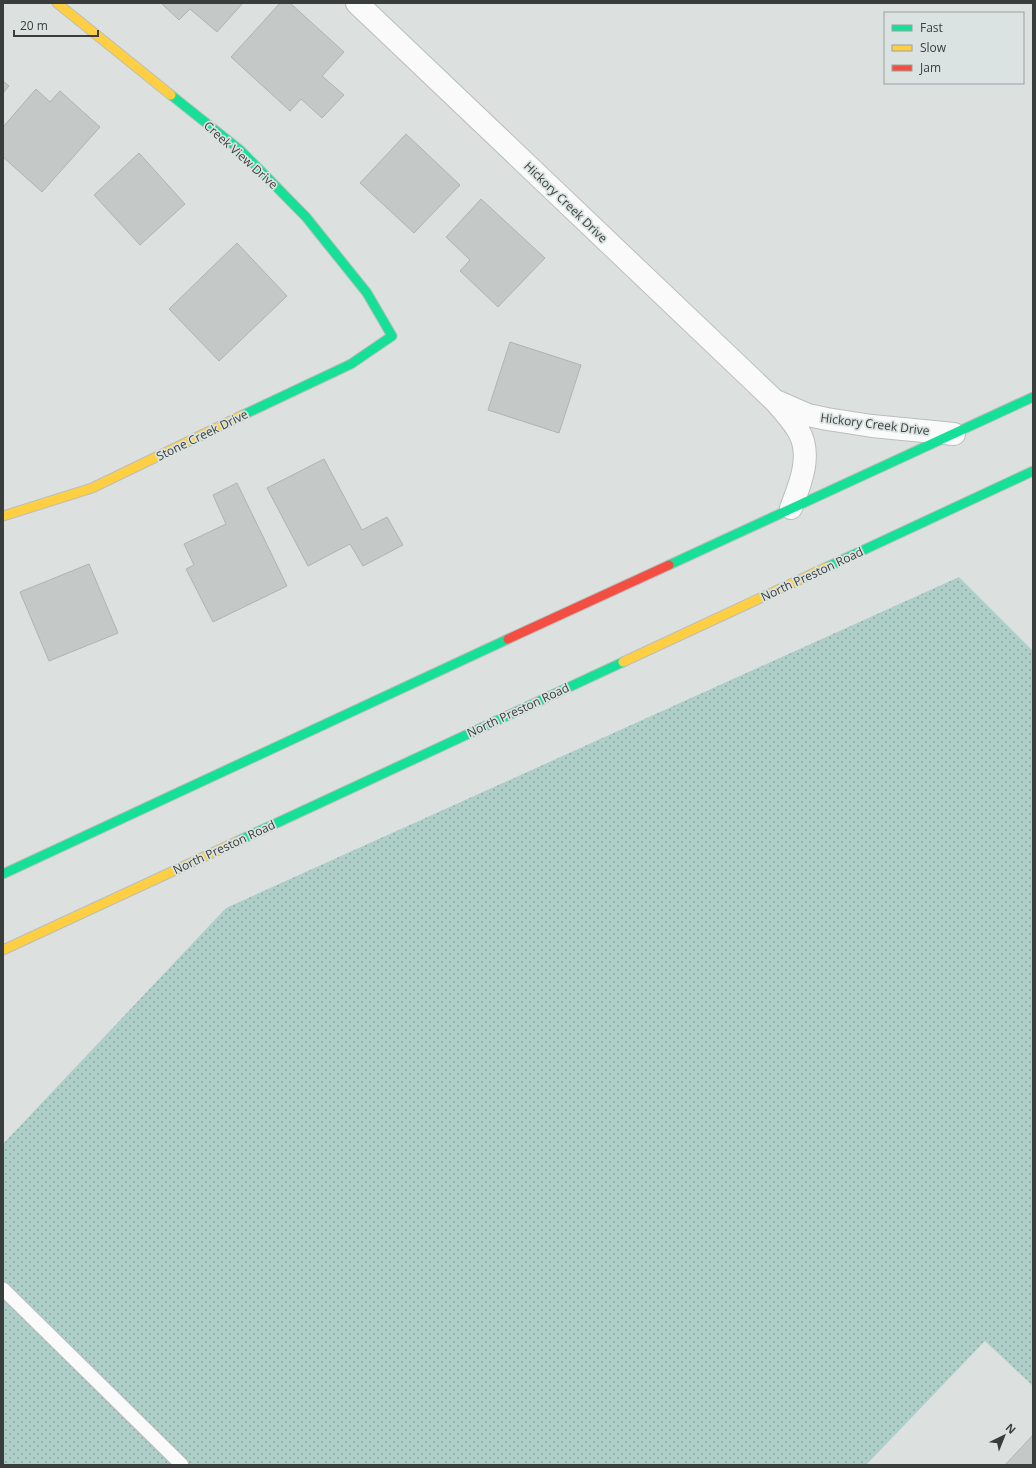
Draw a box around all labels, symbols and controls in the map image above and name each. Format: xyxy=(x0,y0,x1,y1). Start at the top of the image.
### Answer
scale bar xyxy=(14,12,98,38)
legend xyxy=(884,12,1024,84)
text: 20 m xyxy=(20,17,48,34)
text: Fast xyxy=(920,19,943,36)
text: Slow xyxy=(920,39,947,56)
text: Jam xyxy=(919,59,941,76)
street label: Creek View Drive xyxy=(200,117,282,193)
street label: Hickory Creek Drive xyxy=(521,158,612,246)
street label: Stone Creek Drive xyxy=(153,405,251,465)
street label: Hickory Creek Drive xyxy=(819,409,931,439)
street label: North Preston Road xyxy=(758,543,866,605)
street label: North Preston Road xyxy=(464,679,572,741)
street label: North Preston Road xyxy=(170,816,278,878)
north arrow xyxy=(984,1416,1024,1456)
text: N xyxy=(1003,1420,1020,1437)

